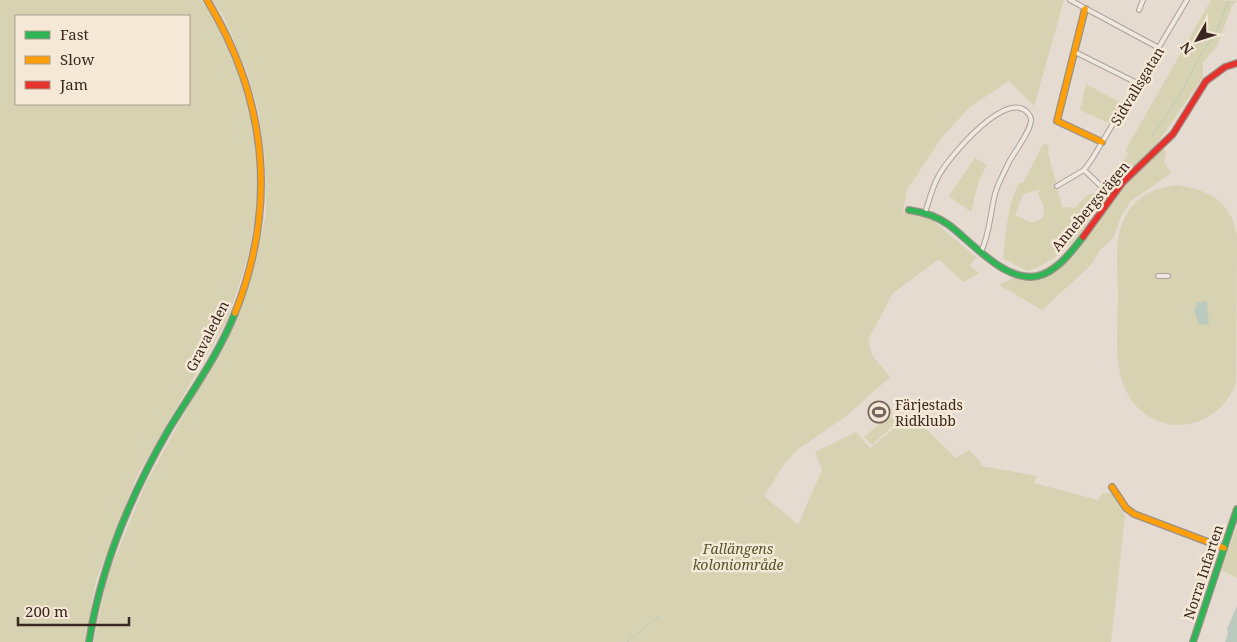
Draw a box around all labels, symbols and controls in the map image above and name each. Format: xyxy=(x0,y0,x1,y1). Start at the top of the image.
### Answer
legend xyxy=(15,15,190,105)
north arrow xyxy=(1172,15,1222,65)
text: Fast xyxy=(60,24,89,44)
text: N xyxy=(1176,38,1197,59)
street label: Sidvallsgatan xyxy=(1106,43,1168,129)
text: Slow xyxy=(60,49,94,69)
text: Jam xyxy=(59,74,88,94)
street label: Annebergsvägen xyxy=(1047,157,1133,255)
street label: Gravaleden xyxy=(181,297,233,375)
place label: Färjestads Ridklubb xyxy=(895,395,963,430)
sports icon: Färjestads Ridklubb xyxy=(867,400,891,424)
street label: Norra Infarten xyxy=(1179,522,1227,622)
park label: Fallängens koloniområde xyxy=(693,539,783,574)
scale bar xyxy=(18,594,129,626)
text: 200 m xyxy=(25,601,68,621)

